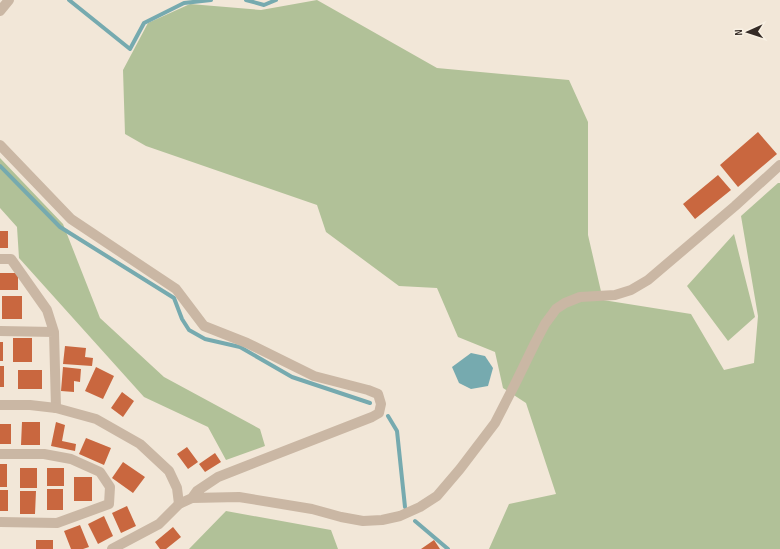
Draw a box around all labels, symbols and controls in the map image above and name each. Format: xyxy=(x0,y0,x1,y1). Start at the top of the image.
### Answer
north arrow xyxy=(728,12,768,52)
text: N xyxy=(732,29,745,36)

